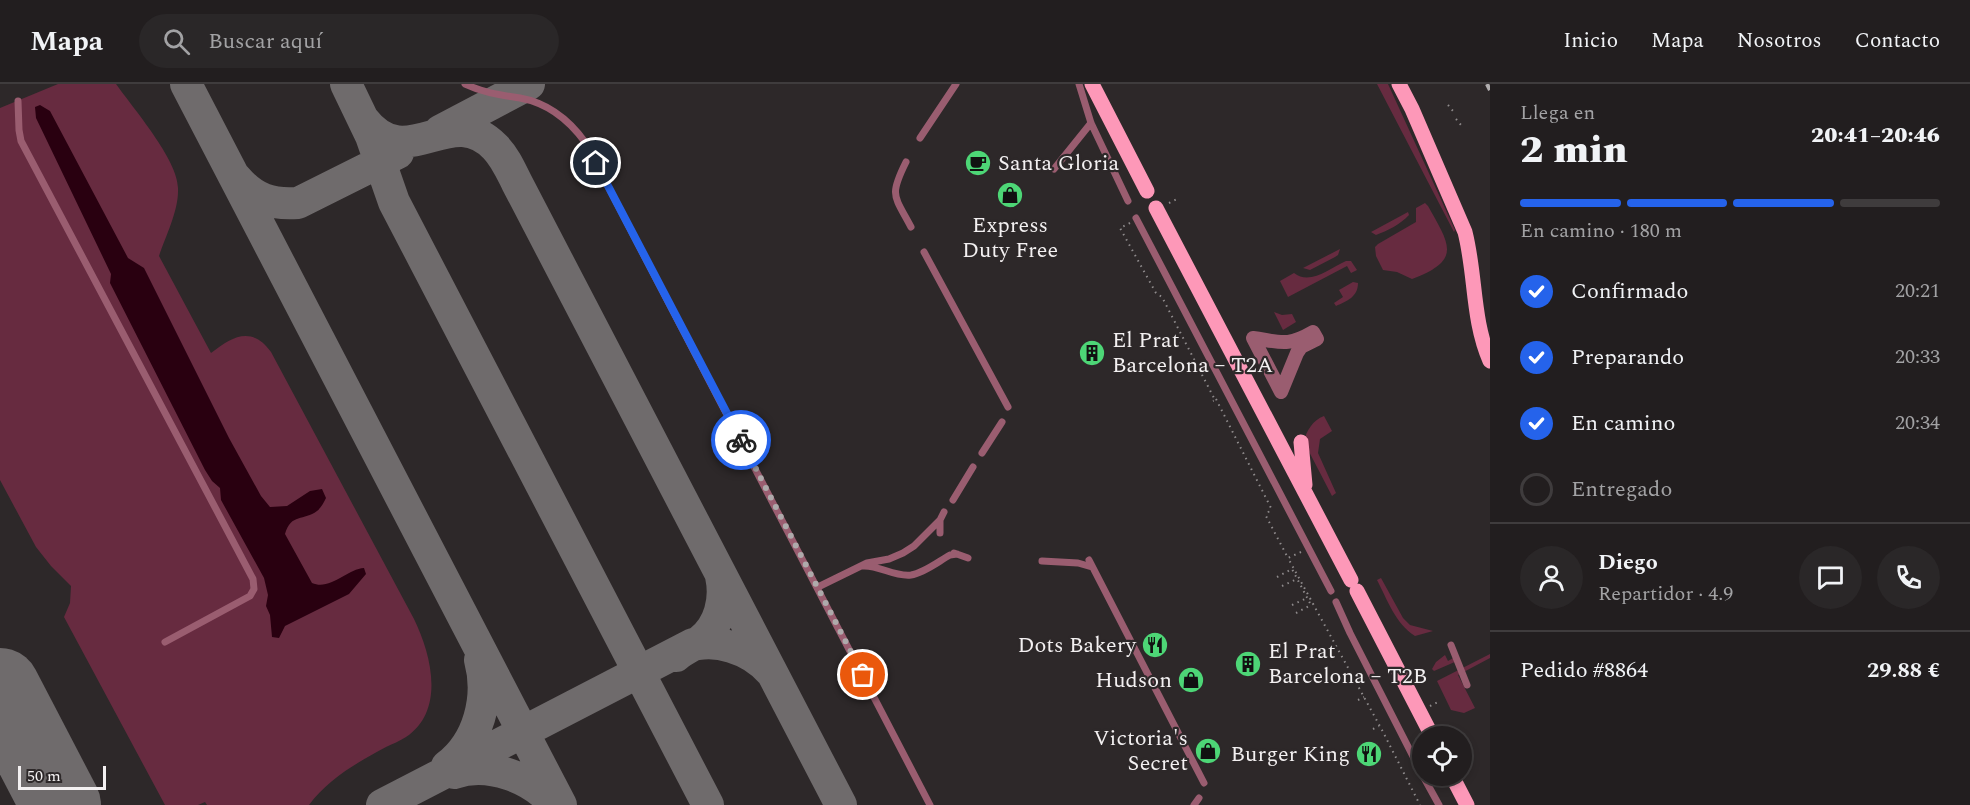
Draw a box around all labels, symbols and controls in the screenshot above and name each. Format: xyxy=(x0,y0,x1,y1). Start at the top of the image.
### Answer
search box xyxy=(139,14,559,68)
text: Mapa xyxy=(30,20,103,63)
icon: search xyxy=(160,25,193,58)
text: Buscar aquí xyxy=(208,25,322,58)
text: Inicio xyxy=(1563,25,1618,57)
text: Mapa xyxy=(1651,25,1704,57)
text: Nosotros xyxy=(1737,25,1822,57)
text: Contacto xyxy=(1855,25,1940,57)
text: Llega en xyxy=(1520,98,1595,128)
text: 20:41–20:46 xyxy=(1811,119,1940,152)
text: 2 min xyxy=(1520,121,1628,180)
pin xyxy=(570,137,621,188)
icon: home xyxy=(579,146,612,179)
place label: Santa Gloria xyxy=(998,147,1120,180)
cafe icon: Santa Gloria xyxy=(963,148,993,178)
shop icon: Express Duty Free xyxy=(995,180,1025,210)
place label: Express Duty Free xyxy=(962,209,1058,267)
text: En camino · 180 m xyxy=(1520,216,1682,246)
icon: check xyxy=(1520,275,1553,308)
text: Confirmado xyxy=(1571,275,1688,308)
text: 20:21 xyxy=(1895,276,1940,306)
place label: El Prat Barcelona – T2A xyxy=(1112,324,1273,382)
building icon: El Prat Barcelona – T2A xyxy=(1077,338,1107,368)
icon: check xyxy=(1520,341,1553,374)
text: Preparando xyxy=(1571,341,1684,374)
text: 20:33 xyxy=(1895,342,1940,372)
icon: check xyxy=(1520,407,1553,440)
text: En camino xyxy=(1571,407,1675,440)
text: 20:34 xyxy=(1895,408,1940,438)
courier xyxy=(711,410,771,470)
icon: bike xyxy=(725,424,758,457)
text: Entregado xyxy=(1571,473,1672,506)
button: person xyxy=(1520,546,1583,609)
text: Diego xyxy=(1598,546,1658,579)
button: chat xyxy=(1799,546,1862,609)
button: phone xyxy=(1877,546,1940,609)
text: Repartidor · 4.9 xyxy=(1598,579,1733,609)
place label: Dots Bakery xyxy=(1017,629,1137,662)
restaurant icon: Dots Bakery xyxy=(1140,630,1170,660)
place label: El Prat Barcelona – T2B xyxy=(1268,635,1427,693)
pin xyxy=(837,649,888,700)
building icon: El Prat Barcelona – T2B xyxy=(1233,649,1263,679)
text: Pedido #8864 xyxy=(1520,654,1648,687)
text: 29.88 € xyxy=(1867,654,1940,687)
icon: bag xyxy=(846,658,879,691)
place label: Hudson xyxy=(1095,664,1172,697)
shop icon: Hudson xyxy=(1176,665,1206,695)
place label: Victoria's Secret xyxy=(1093,722,1188,780)
map controls xyxy=(1412,726,1472,786)
button: locate xyxy=(1412,726,1472,786)
shop icon: Victoria's Secret xyxy=(1193,736,1223,766)
place label: Burger King xyxy=(1231,738,1350,771)
restaurant icon: Burger King xyxy=(1354,739,1384,769)
scale bar xyxy=(18,763,106,790)
text: 50 m xyxy=(27,764,61,788)

